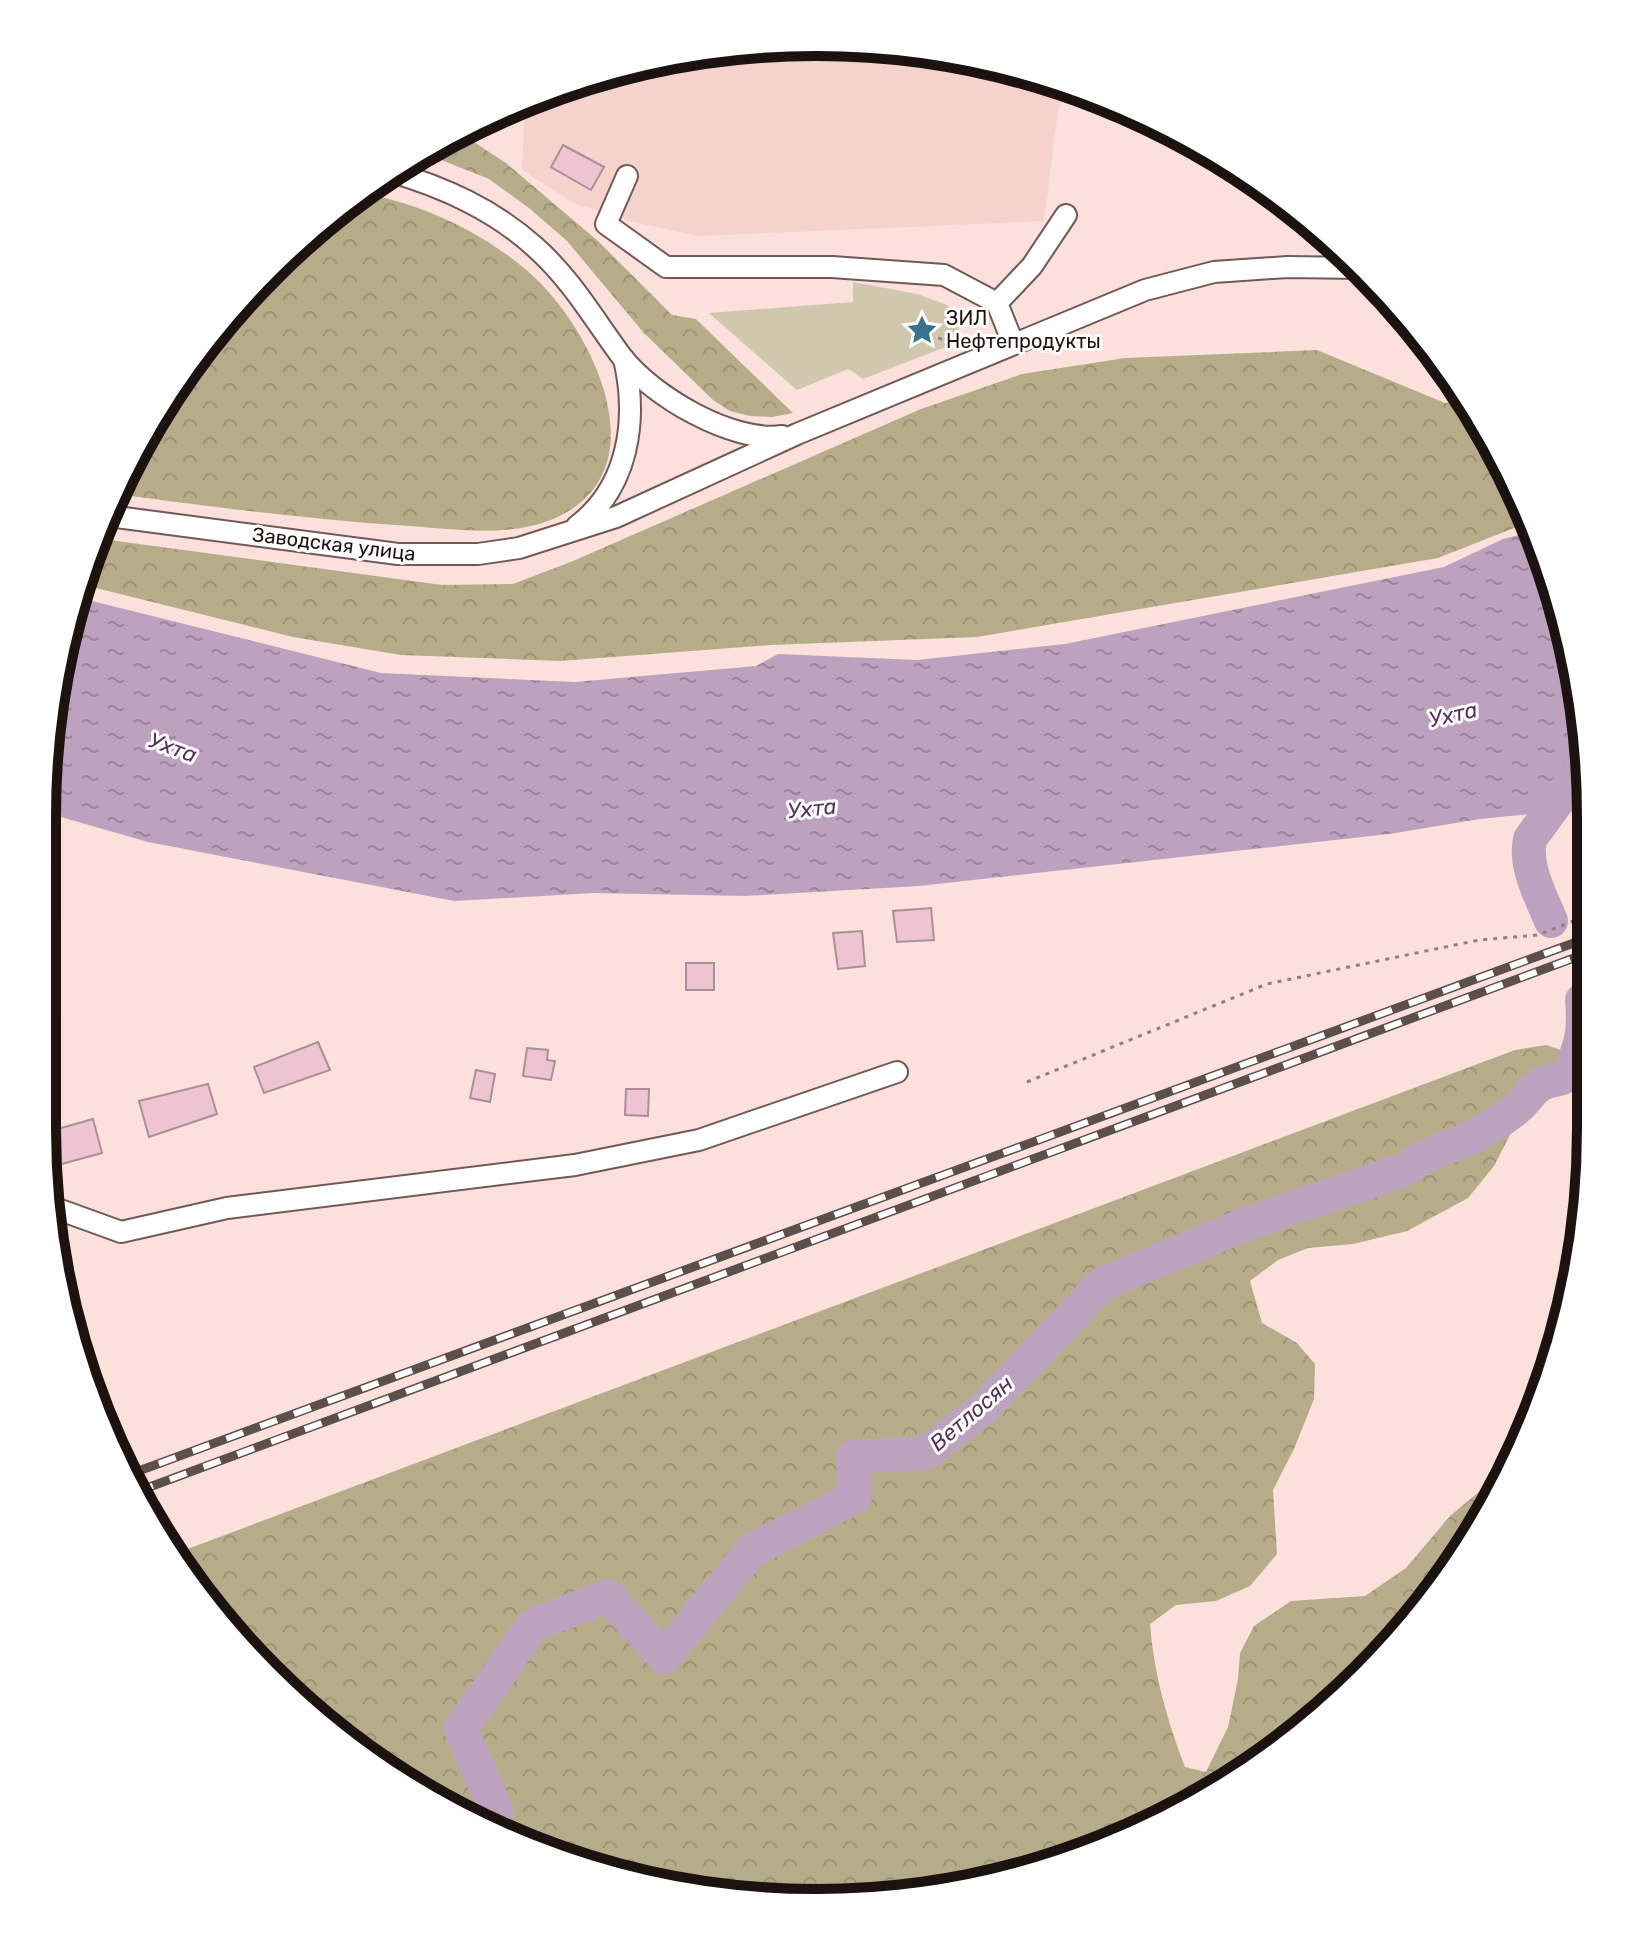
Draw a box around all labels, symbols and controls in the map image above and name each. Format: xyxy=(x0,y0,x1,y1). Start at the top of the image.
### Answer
place label: ЗИЛ Нефтепродукты xyxy=(946,306,1101,353)
place icon: ЗИЛ Нефтепродукты xyxy=(905,313,939,347)
street label: Заводская улица xyxy=(251,522,417,566)
water label: Ухта xyxy=(1426,696,1480,733)
water label: Ухта xyxy=(145,726,201,769)
water label: Ухта xyxy=(786,793,838,824)
water label: Ветлосян xyxy=(924,1370,1018,1457)

